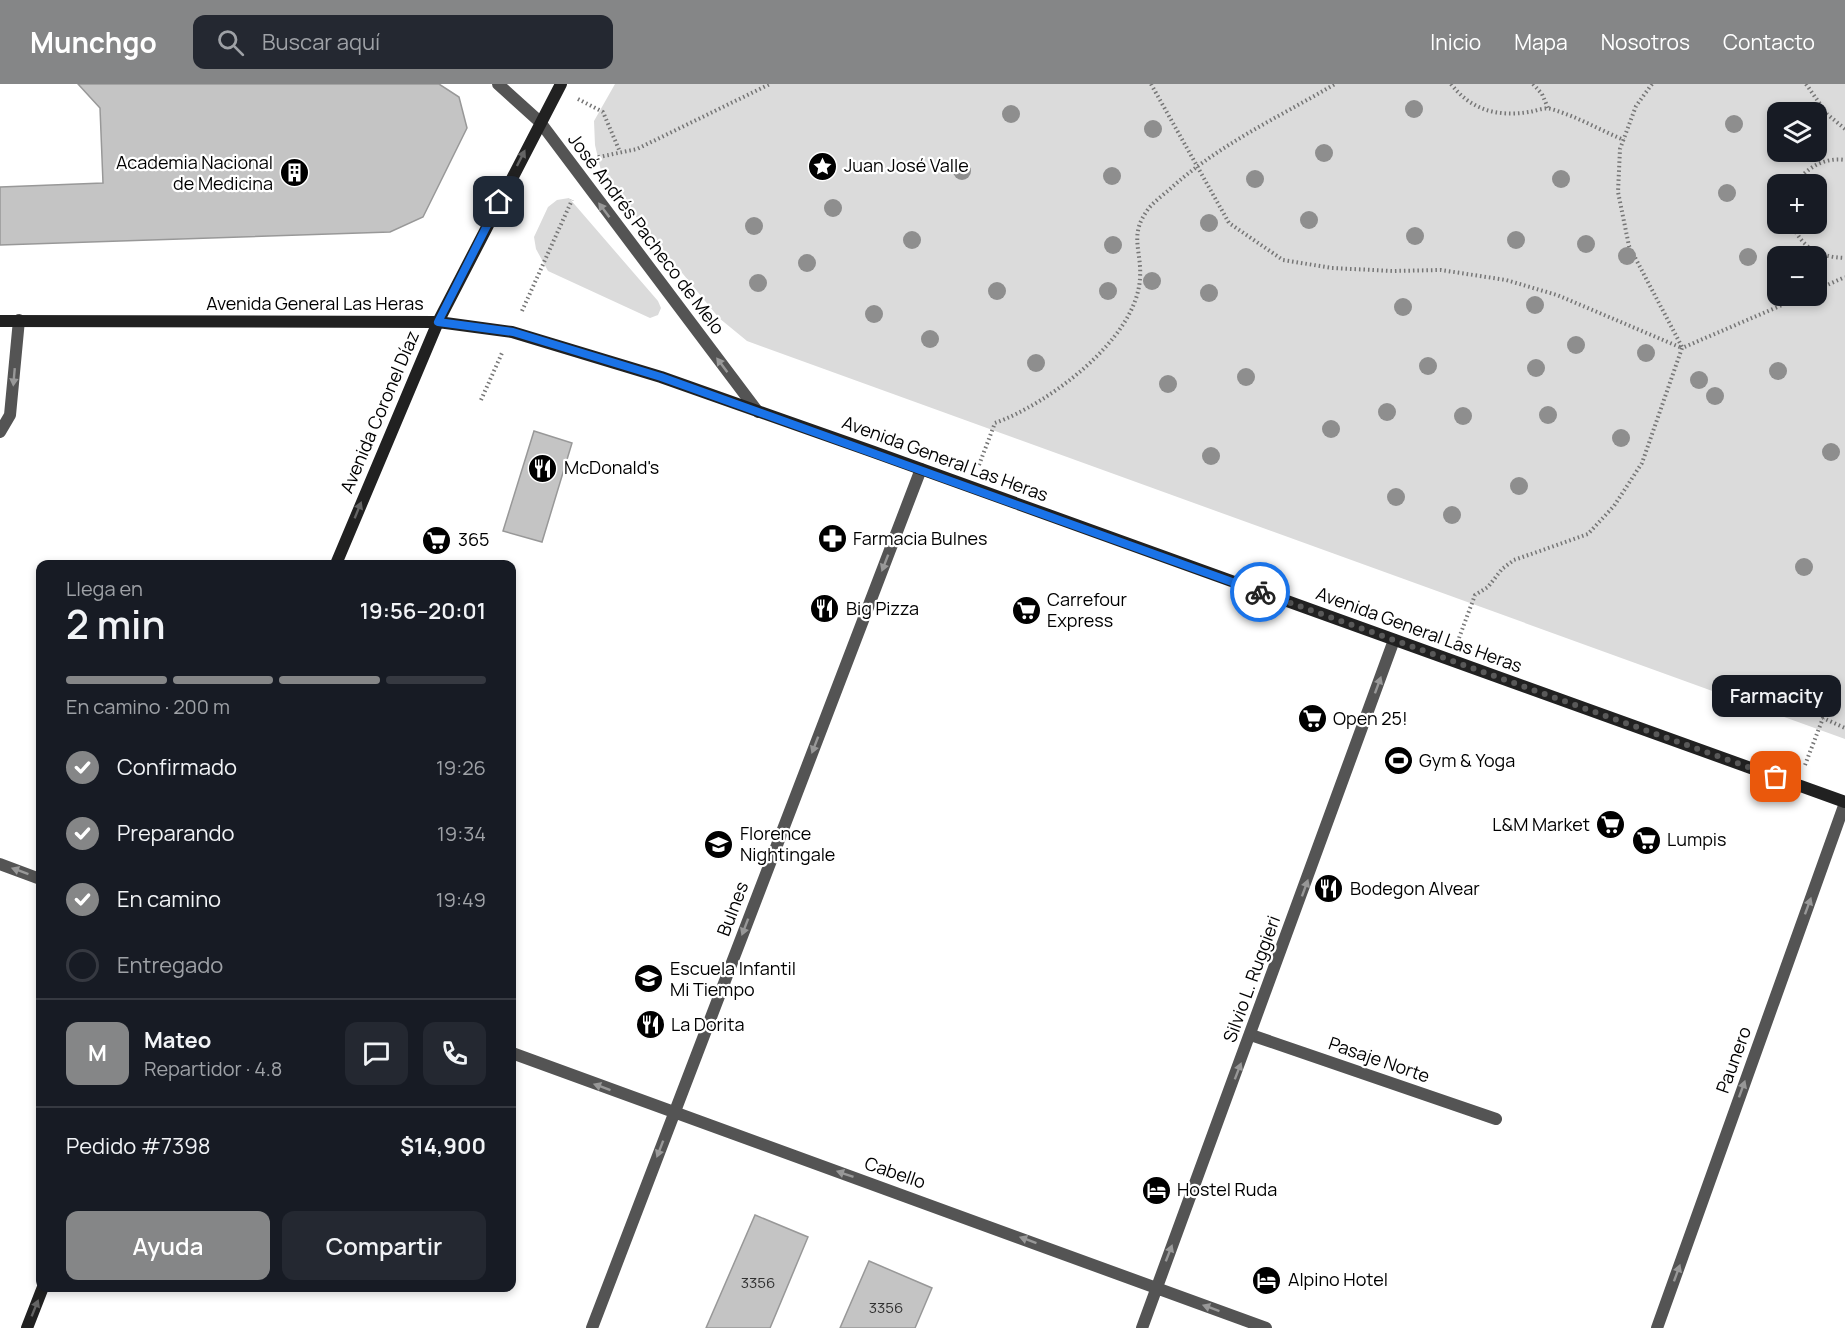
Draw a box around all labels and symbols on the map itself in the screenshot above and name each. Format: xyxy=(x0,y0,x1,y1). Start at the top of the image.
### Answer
street label: José Andrés Pacheco de Melo xyxy=(563,128,730,339)
one-way arrow xyxy=(517,149,526,166)
place label: Academia Nacional de Medicina xyxy=(116,150,273,195)
place icon: Juan José Valle xyxy=(807,150,839,182)
place label: Juan José Valle xyxy=(844,153,969,177)
building icon: Academia Nacional de Medicina xyxy=(278,157,310,189)
pin xyxy=(473,176,524,227)
one-way arrow xyxy=(598,203,610,219)
street label: Avenida General Las Heras xyxy=(206,291,424,315)
street label: Avenida Coronel Díaz xyxy=(334,327,424,496)
one-way arrow xyxy=(717,358,729,373)
one-way arrow xyxy=(9,368,19,387)
street label: Avenida General Las Heras xyxy=(839,410,1052,507)
restaurant icon: McDonald's xyxy=(527,452,559,484)
place label: McDonald's xyxy=(564,455,659,479)
one-way arrow xyxy=(354,501,363,519)
pharmacy icon: Farmacia Bulnes xyxy=(816,523,848,555)
supermarket icon: 365 xyxy=(421,524,453,556)
place label: Farmacia Bulnes xyxy=(853,526,987,550)
place label: 365 xyxy=(458,527,490,551)
one-way arrow xyxy=(880,554,889,572)
courier xyxy=(1230,562,1290,622)
street label: Avenida General Las Heras xyxy=(1313,581,1526,678)
place label: Carrefour Express xyxy=(1047,587,1128,632)
restaurant icon: Big Pizza xyxy=(809,593,841,625)
supermarket icon: Carrefour Express xyxy=(1010,594,1042,626)
place label: Big Pizza xyxy=(846,596,919,620)
one-way arrow xyxy=(1373,675,1383,693)
callout: Farmacity xyxy=(1712,675,1840,717)
supermarket icon: Open 25! xyxy=(1296,703,1328,735)
place label: Open 25! xyxy=(1333,706,1408,730)
one-way arrow xyxy=(810,736,819,754)
sports icon: Gym & Yoga xyxy=(1382,745,1414,777)
place label: Gym & Yoga xyxy=(1419,748,1515,772)
pin xyxy=(1750,751,1801,802)
supermarket icon: L&M Market xyxy=(1595,809,1627,841)
place label: L&M Market xyxy=(1492,812,1590,836)
place label: Florence Nightingale xyxy=(740,821,835,866)
supermarket icon: Lumpis xyxy=(1630,824,1662,856)
place label: Lumpis xyxy=(1667,827,1726,851)
school or university icon: Florence Nightingale xyxy=(703,828,735,860)
one-way arrow xyxy=(11,866,29,876)
restaurant icon: Bodegon Alvear xyxy=(1313,873,1345,905)
place label: Bodegon Alvear xyxy=(1350,876,1480,900)
street label: Bulnes xyxy=(711,878,753,939)
one-way arrow xyxy=(1300,879,1310,897)
one-way arrow xyxy=(1804,897,1814,915)
street label: Silvio L. Ruggieri xyxy=(1217,912,1285,1045)
one-way arrow xyxy=(740,919,750,937)
place label: Escuela Infantil Mi Tiempo xyxy=(670,956,796,1001)
school or university icon: Escuela Infantil Mi Tiempo xyxy=(633,963,665,995)
restaurant icon: La Dorita xyxy=(634,1009,666,1041)
place label: La Dorita xyxy=(671,1012,744,1036)
street label: Paunero xyxy=(1710,1023,1756,1096)
street label: Pasaje Norte xyxy=(1326,1031,1433,1088)
one-way arrow xyxy=(1233,1062,1243,1080)
one-way arrow xyxy=(1738,1080,1748,1098)
one-way arrow xyxy=(593,1081,611,1091)
one-way arrow xyxy=(655,1140,665,1158)
street label: Cabello xyxy=(862,1150,929,1194)
one-way arrow xyxy=(836,1168,854,1178)
hotel icon: Hostel Ruda xyxy=(1140,1174,1172,1206)
place label: Hostel Ruda xyxy=(1177,1177,1277,1201)
one-way arrow xyxy=(1019,1235,1037,1245)
one-way arrow xyxy=(1165,1244,1175,1262)
hotel icon: Alpino Hotel xyxy=(1251,1264,1283,1296)
one-way arrow xyxy=(1672,1264,1682,1282)
place label: Alpino Hotel xyxy=(1288,1267,1388,1291)
house number: 3356 xyxy=(741,1272,775,1293)
house number: 3356 xyxy=(869,1297,903,1318)
one-way arrow xyxy=(30,1298,40,1316)
one-way arrow xyxy=(1202,1302,1220,1312)

